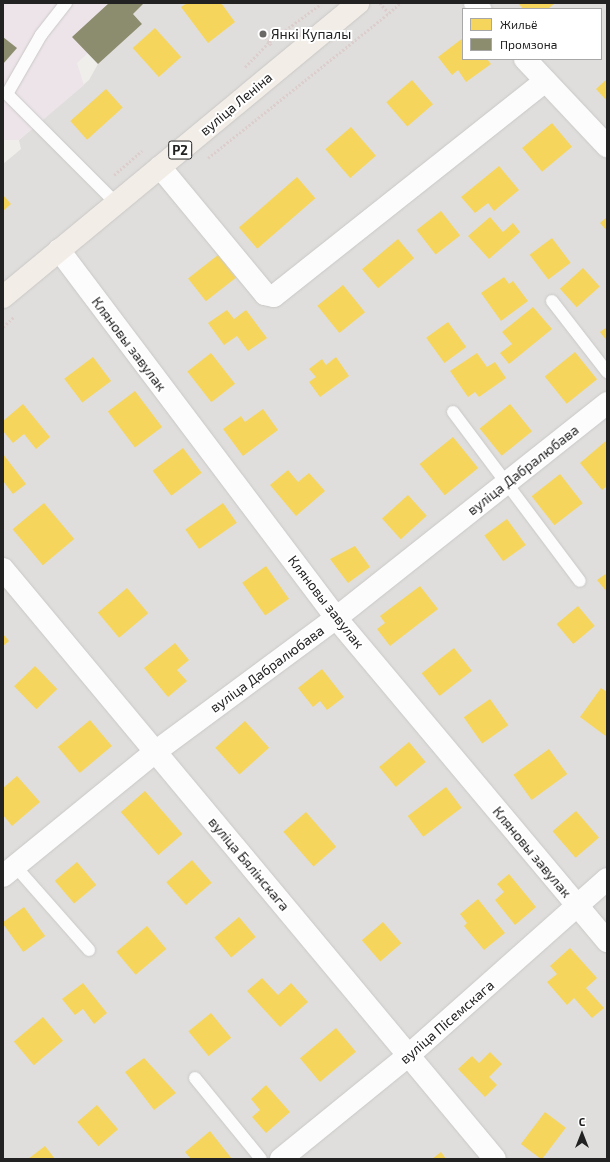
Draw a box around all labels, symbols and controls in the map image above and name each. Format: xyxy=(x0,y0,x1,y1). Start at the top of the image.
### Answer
legend xyxy=(462,8,602,60)
text: Жильё xyxy=(500,17,537,31)
place label: Янкі Купалы xyxy=(271,26,351,42)
marker: Янкі Купалы xyxy=(258,29,268,39)
text: Промзона xyxy=(500,37,557,51)
street label: вуліца Леніна xyxy=(196,69,276,139)
road number: Р2 xyxy=(168,139,192,161)
street label: Кляновы завулак xyxy=(88,294,170,394)
street label: вуліца Дабралюбава xyxy=(464,421,582,519)
street label: Кляновы завулак xyxy=(284,552,368,652)
street label: вуліца Дабралюбава xyxy=(207,622,327,716)
street label: Кляновы завулак xyxy=(489,803,575,901)
street label: вуліца Бялінскага xyxy=(205,814,293,914)
street label: вуліца Пісемскага xyxy=(397,977,497,1067)
north arrow xyxy=(562,1114,602,1154)
text: С xyxy=(579,1115,585,1128)

